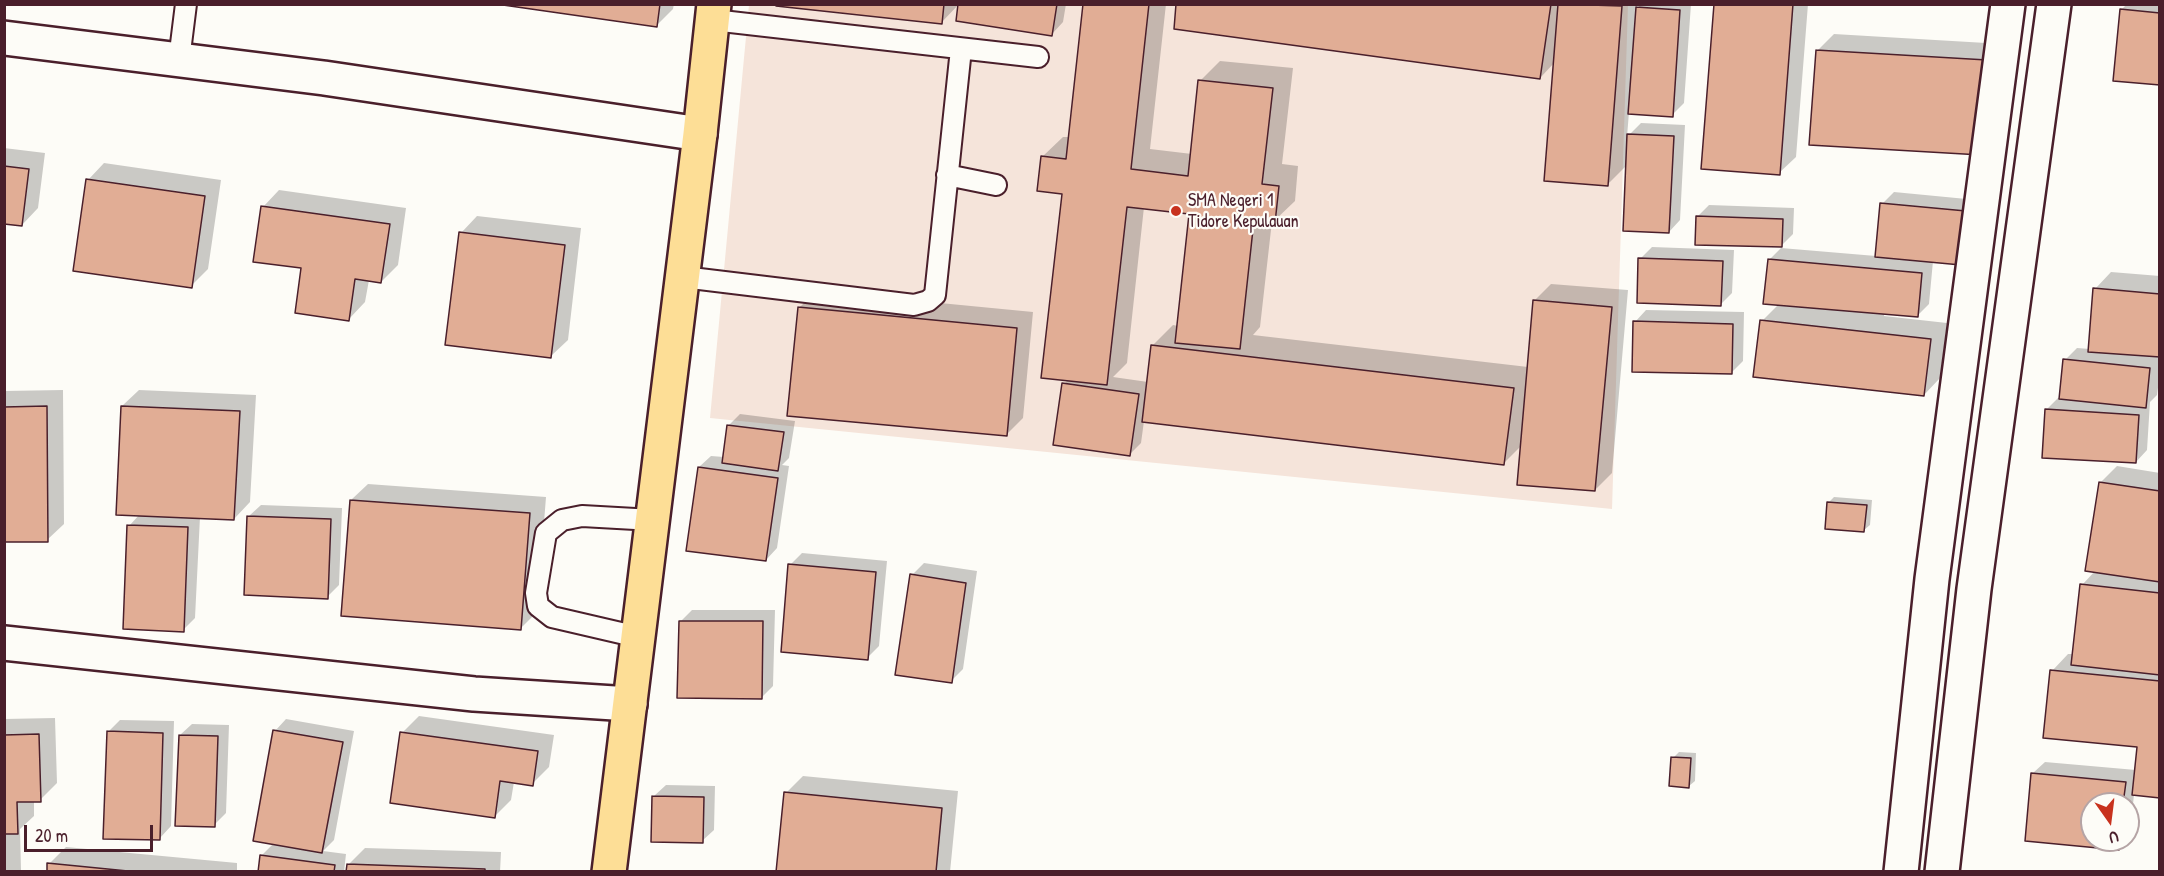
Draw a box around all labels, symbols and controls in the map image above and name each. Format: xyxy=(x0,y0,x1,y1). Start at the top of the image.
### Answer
place label: SMA Negeri 1 Tidore Kepulauan xyxy=(1188,190,1299,232)
marker: SMA Negeri 1 Tidore Kepulauan xyxy=(1169,204,1183,218)
north arrow xyxy=(2080,792,2140,852)
scale bar xyxy=(27,813,156,851)
text: 20 m xyxy=(35,823,68,848)
text: U xyxy=(2107,826,2121,849)

